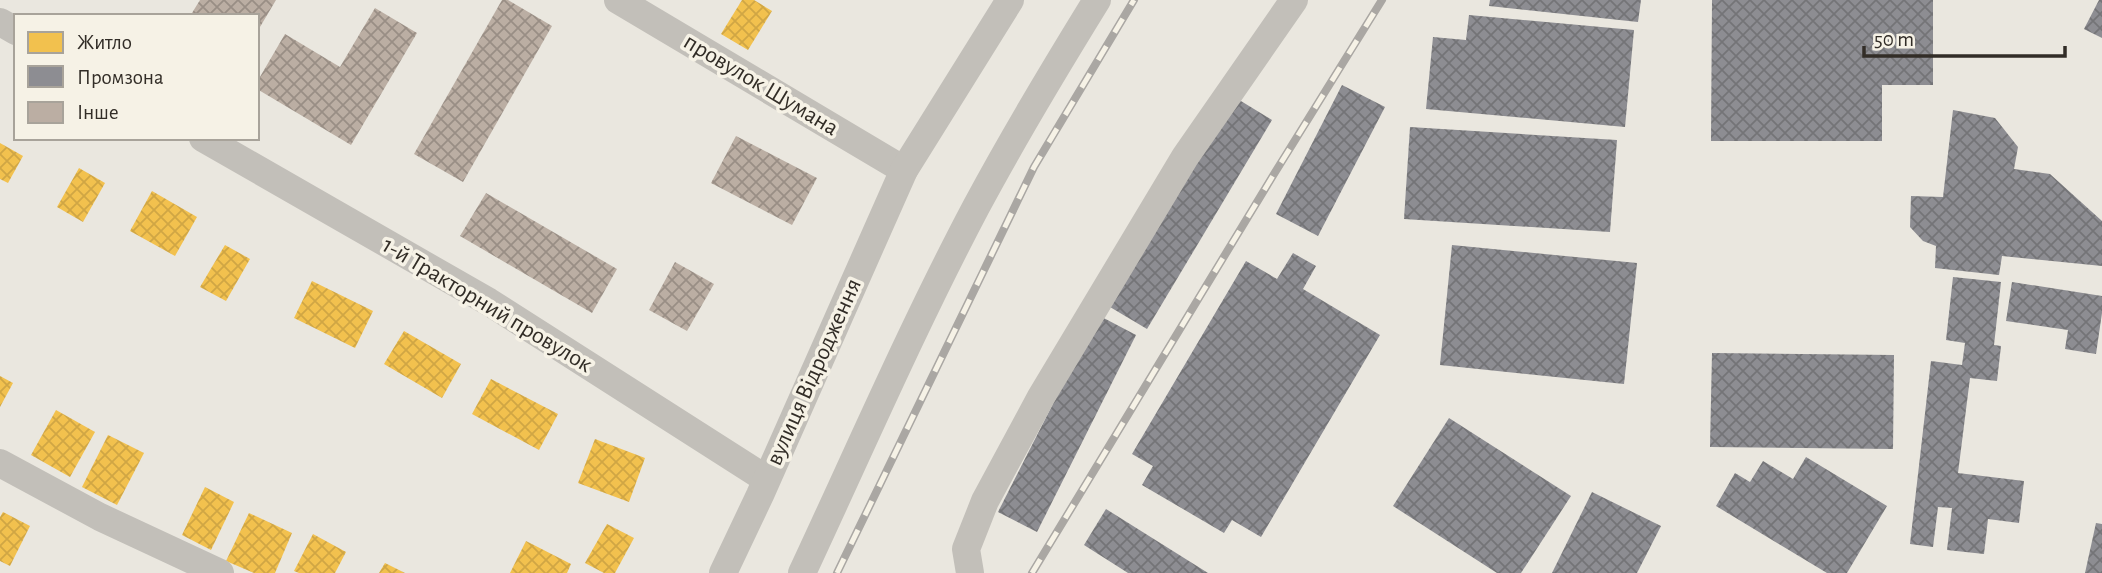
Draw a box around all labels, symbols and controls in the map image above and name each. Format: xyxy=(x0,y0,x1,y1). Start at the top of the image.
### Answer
legend xyxy=(14,14,259,140)
scale bar xyxy=(1864,14,2065,58)
street label: провулок Шумана xyxy=(680,29,842,141)
text: 50 m xyxy=(1874,29,1914,50)
text: Житло xyxy=(77,32,132,53)
text: Промзона xyxy=(77,67,164,88)
text: Інше xyxy=(77,102,119,123)
street label: 1-й Тракторний провулок xyxy=(378,233,596,377)
street label: вулиця Відродження xyxy=(762,275,866,469)

